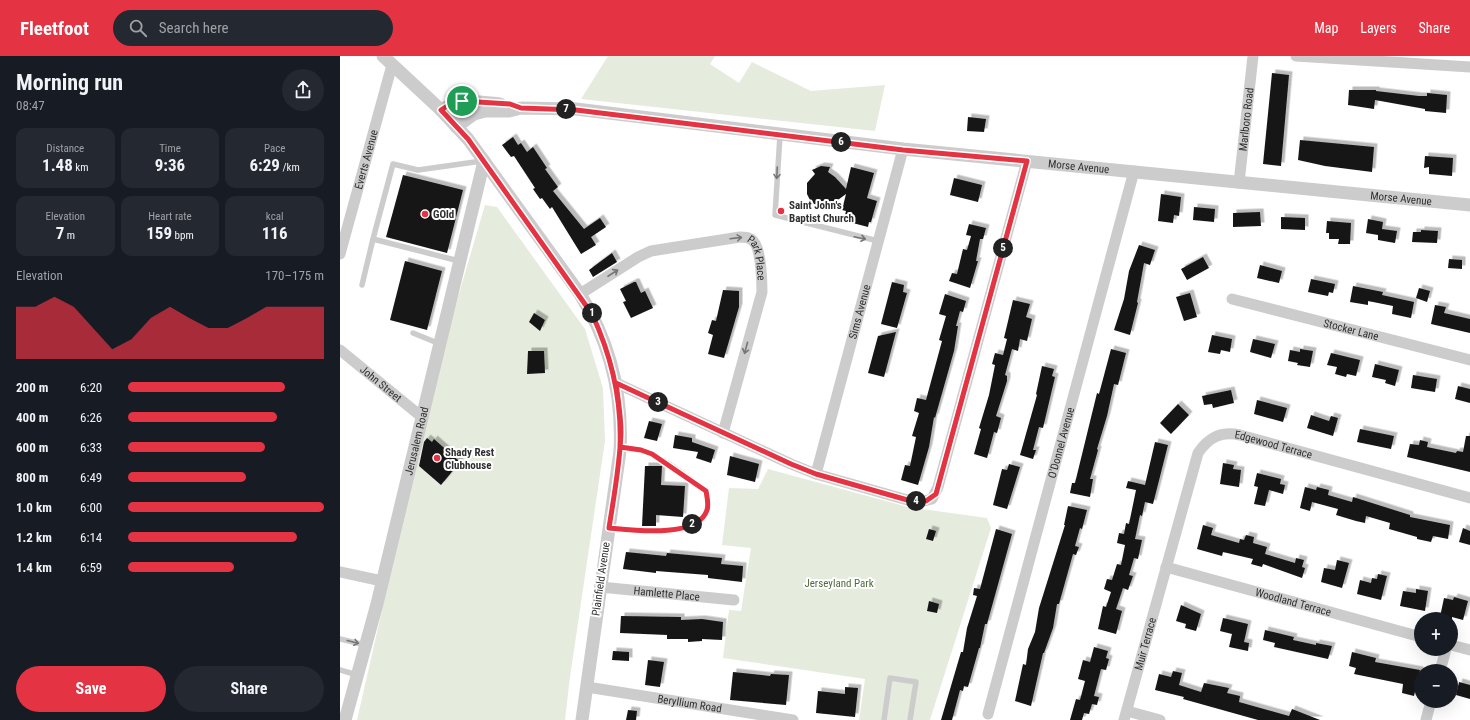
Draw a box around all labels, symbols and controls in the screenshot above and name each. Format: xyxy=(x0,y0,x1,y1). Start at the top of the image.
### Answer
search box xyxy=(113,10,393,46)
text: Fleetfoot xyxy=(20,17,89,40)
icon: search xyxy=(127,17,149,39)
text: Search here xyxy=(159,19,229,37)
text: Map xyxy=(1314,20,1338,36)
text: Layers xyxy=(1360,20,1397,36)
text: Share xyxy=(1419,20,1450,36)
button: share xyxy=(282,69,324,111)
text: Morning run xyxy=(16,70,123,95)
pin xyxy=(445,84,479,118)
street label: Marlboro Road xyxy=(1236,87,1256,152)
icon: arrive xyxy=(451,90,473,112)
text: 08:47 xyxy=(16,98,45,113)
pin: 7 xyxy=(556,99,576,119)
text: 7 xyxy=(563,102,569,115)
street label: Everts Avenue xyxy=(352,128,380,191)
pin: 6 xyxy=(831,132,851,152)
text: 6 xyxy=(838,135,844,148)
text: Distance xyxy=(46,142,84,155)
text: Time xyxy=(159,142,181,155)
text: Pace xyxy=(264,142,285,155)
text: 1.48 xyxy=(42,155,73,175)
text: 9:36 xyxy=(155,155,185,175)
text: 6:29 xyxy=(250,155,280,175)
street label: Morse Avenue xyxy=(1047,157,1110,176)
text: km xyxy=(73,161,89,174)
text: /km xyxy=(280,161,300,174)
one-way arrow xyxy=(774,166,781,179)
street label: Morse Avenue xyxy=(1370,189,1432,208)
place label: Saint John's Baptist Church xyxy=(789,199,854,225)
marker: Saint John's Baptist Church xyxy=(776,206,786,216)
place label: GOld xyxy=(433,208,454,221)
marker: GOld xyxy=(420,209,430,219)
text: Elevation xyxy=(46,210,85,223)
text: Heart rate xyxy=(148,210,192,223)
text: kcal xyxy=(266,210,284,223)
text: 7 xyxy=(56,223,64,243)
text: 159 xyxy=(146,223,172,243)
text: 116 xyxy=(262,223,288,243)
text: m xyxy=(64,229,75,242)
text: bpm xyxy=(172,229,194,242)
street label: Park Place xyxy=(745,232,768,281)
one-way arrow xyxy=(729,234,742,241)
one-way arrow xyxy=(853,234,866,242)
pin: 5 xyxy=(993,238,1013,258)
text: 5 xyxy=(1000,241,1006,254)
text: Elevation xyxy=(16,268,63,283)
text: 170–175 m xyxy=(265,268,324,283)
one-way arrow xyxy=(607,269,618,277)
street label: Sims Avenue xyxy=(846,283,873,340)
pin: 1 xyxy=(582,303,602,323)
text: 1 xyxy=(589,306,595,319)
street label: Stocker Lane xyxy=(1322,316,1380,343)
one-way arrow xyxy=(742,342,749,355)
street label: John Street xyxy=(358,363,404,404)
text: 200 m xyxy=(16,380,48,395)
text: 6:20 xyxy=(80,380,102,395)
pin: 3 xyxy=(648,392,668,412)
text: 3 xyxy=(655,395,661,408)
street label: Jerusalem Road xyxy=(402,405,431,477)
street label: O'Donnel Avenue xyxy=(1045,406,1077,480)
text: 400 m xyxy=(16,410,48,425)
text: 6:26 xyxy=(80,410,102,425)
street label: Edgewood Terrace xyxy=(1234,428,1314,461)
text: 600 m xyxy=(16,440,48,455)
text: 6:33 xyxy=(80,440,102,455)
place label: Shady Rest Clubhouse xyxy=(445,446,495,472)
marker: Shady Rest Clubhouse xyxy=(432,453,442,463)
text: 800 m xyxy=(16,470,48,485)
text: 6:49 xyxy=(80,470,102,485)
pin: 4 xyxy=(906,491,926,511)
text: 4 xyxy=(913,494,919,507)
text: 1.0 km xyxy=(16,500,52,515)
text: 6:00 xyxy=(80,500,102,515)
pin: 2 xyxy=(682,514,702,534)
text: 2 xyxy=(689,517,695,530)
text: 1.2 km xyxy=(16,530,52,545)
text: 6:14 xyxy=(80,530,102,545)
street label: Plainfield Avenue xyxy=(589,541,613,617)
text: 1.4 km xyxy=(16,560,52,575)
text: 6:59 xyxy=(80,560,102,575)
park label: Jerseyland Park xyxy=(804,577,874,590)
street label: Hamlette Place xyxy=(633,584,700,603)
street label: Woodland Terrace xyxy=(1254,585,1333,619)
map controls xyxy=(1414,612,1458,708)
button: + xyxy=(1414,612,1458,656)
street label: Muir Terrace xyxy=(1132,616,1159,672)
one-way arrow xyxy=(346,639,359,647)
button: − xyxy=(1414,664,1458,708)
button: Save xyxy=(16,666,166,712)
button: Share xyxy=(174,666,324,712)
street label: Beryllium Road xyxy=(657,692,723,715)

